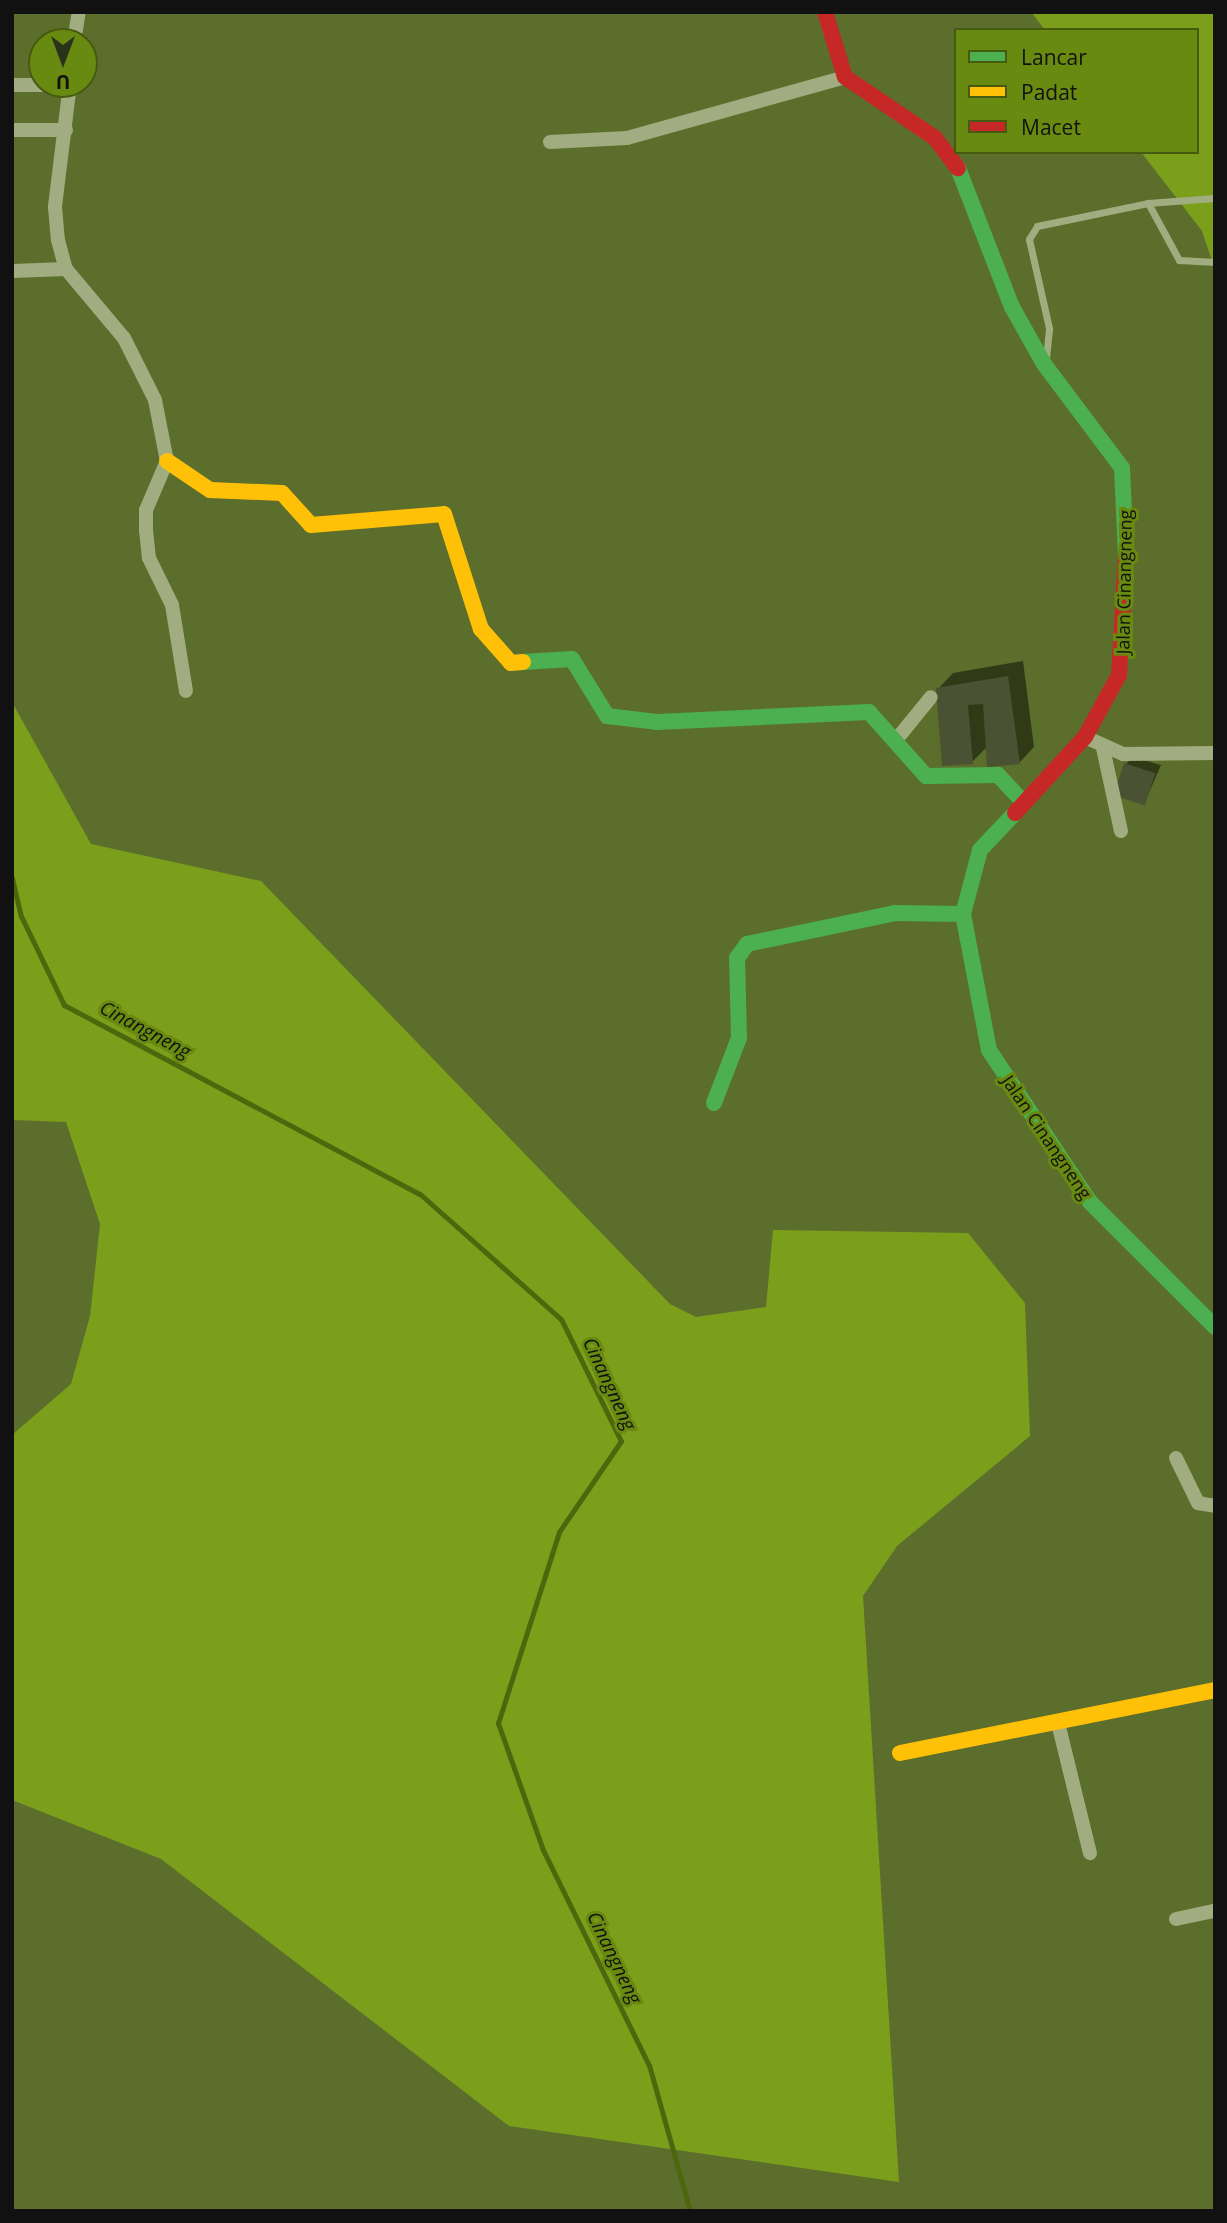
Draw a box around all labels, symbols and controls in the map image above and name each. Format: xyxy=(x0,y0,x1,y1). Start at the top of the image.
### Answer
north arrow xyxy=(28,28,98,98)
legend xyxy=(954,28,1199,154)
text: Lancar xyxy=(1021,43,1087,71)
text: U xyxy=(56,69,70,95)
text: Padat xyxy=(1021,78,1077,106)
text: Macet xyxy=(1021,113,1081,141)
street label: Jalan Cinangneng xyxy=(1112,509,1136,655)
water label: Cinangneng xyxy=(96,997,194,1063)
street label: Jalan Cinangneng xyxy=(998,1071,1096,1203)
water label: Cinangneng xyxy=(578,1334,640,1434)
water label: Cinangneng xyxy=(582,1908,646,2008)

